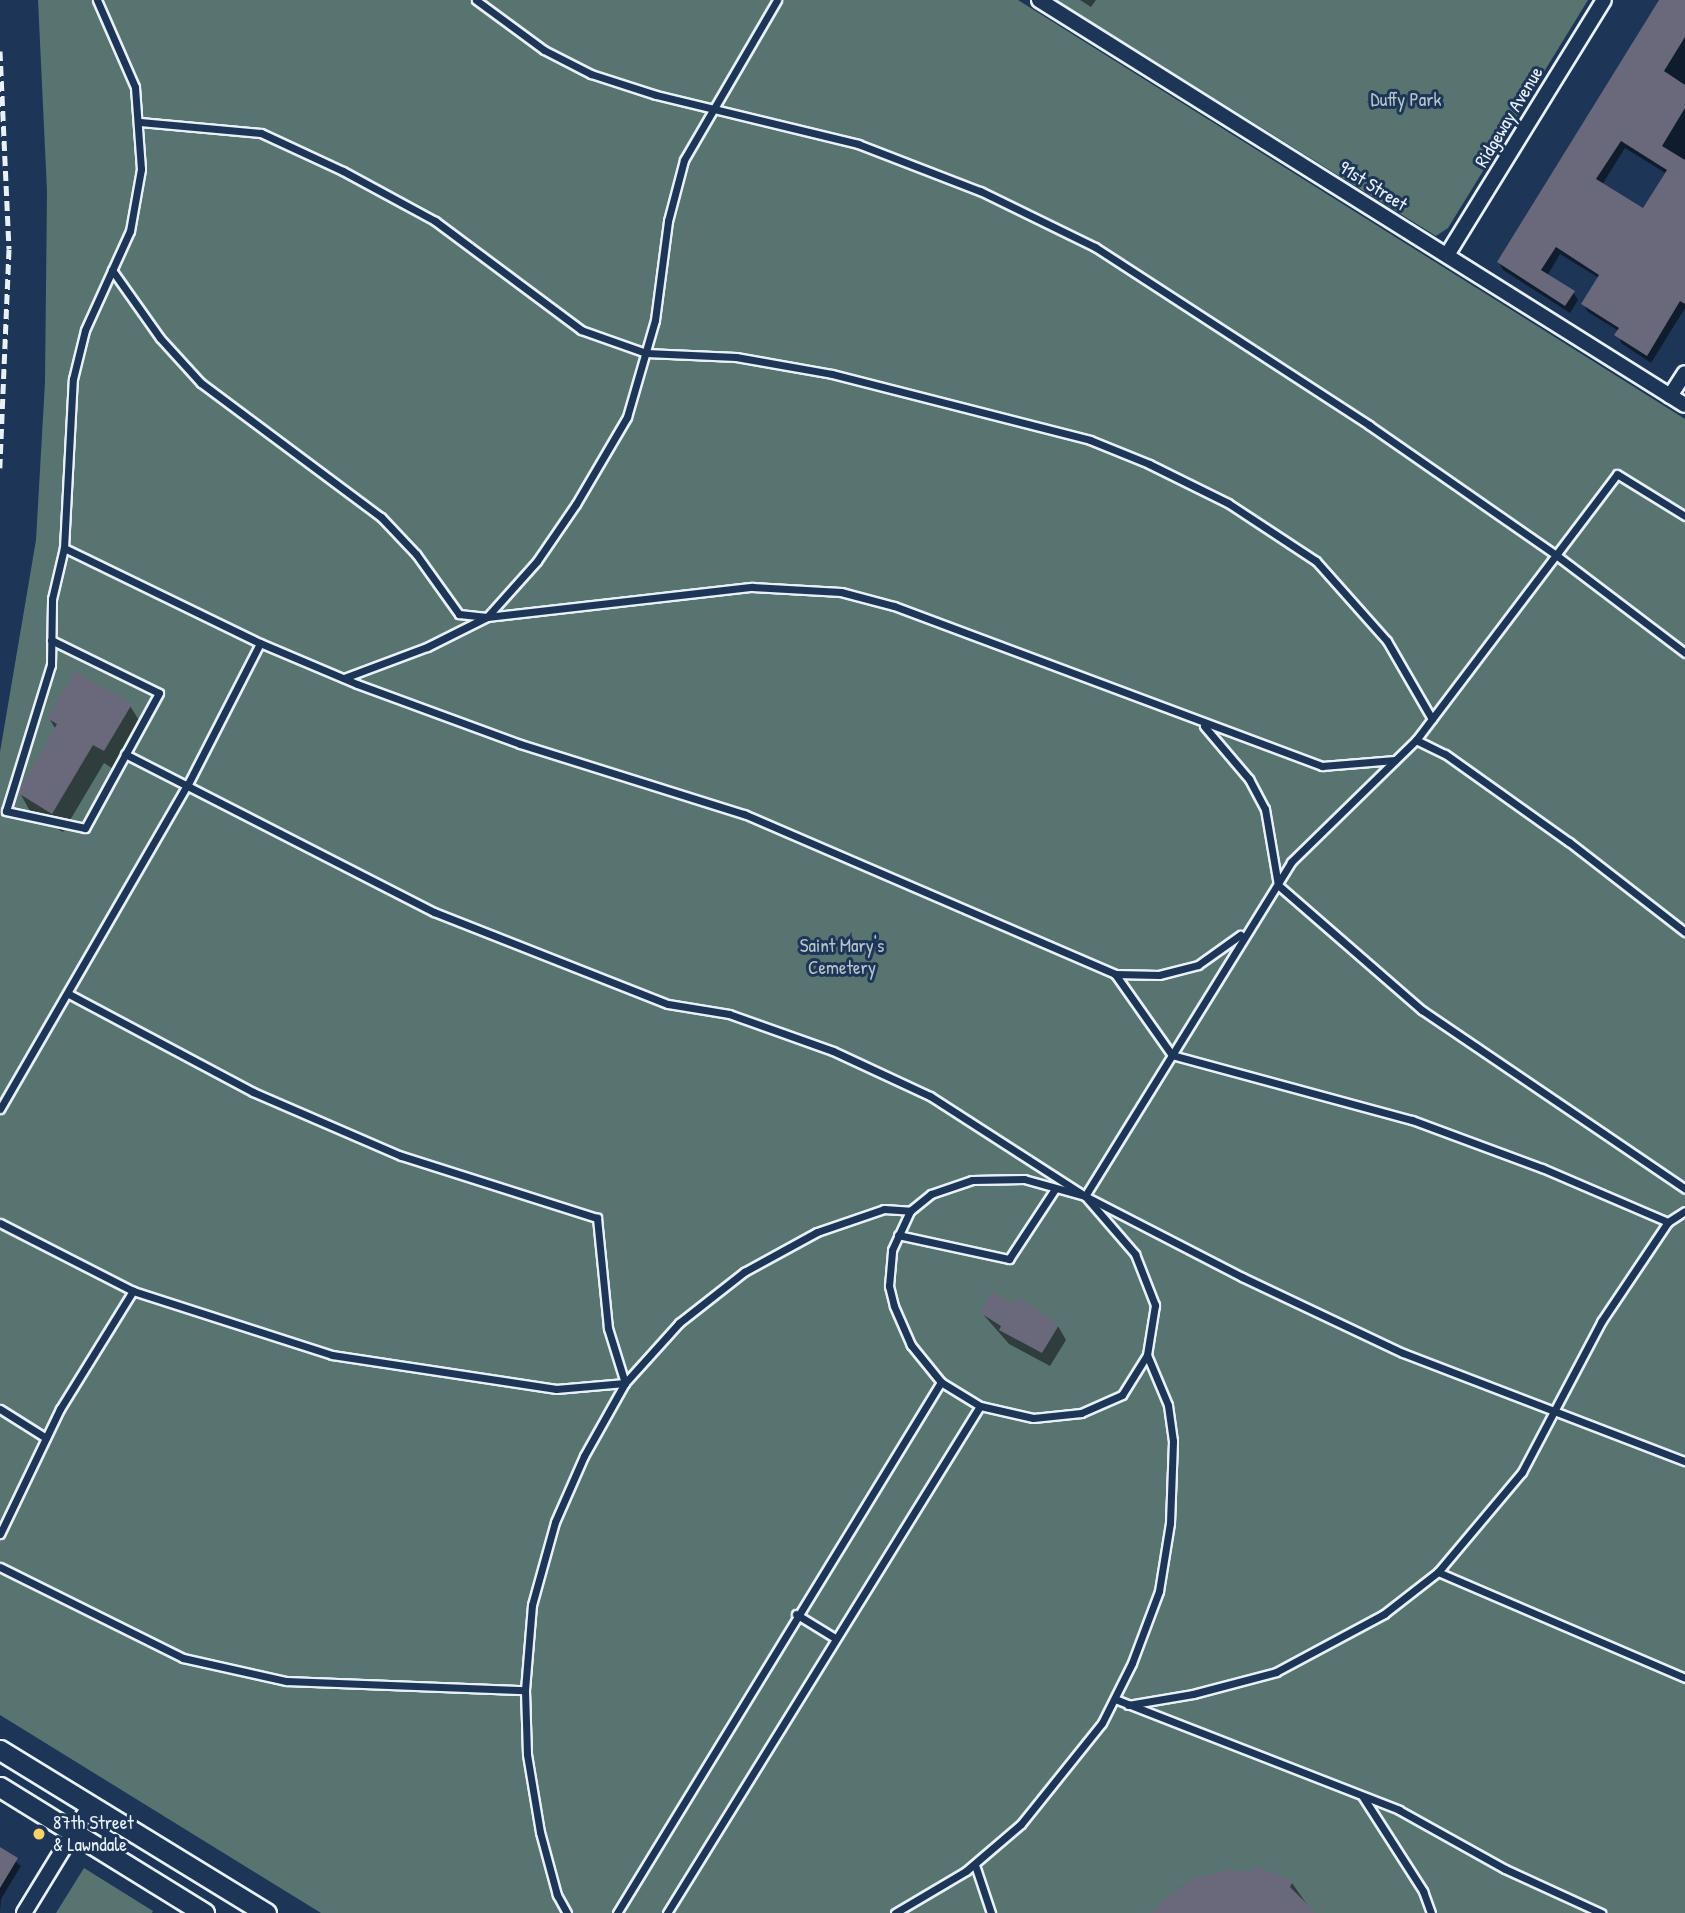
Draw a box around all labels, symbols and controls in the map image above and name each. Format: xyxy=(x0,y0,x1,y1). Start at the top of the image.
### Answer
street label: Ridgeway Avenue xyxy=(1470,63,1548,171)
park label: Duffy Park xyxy=(1371,89,1441,111)
street label: 91st Street xyxy=(1335,156,1411,216)
park label: Saint Mary's Cemetery xyxy=(800,935,884,979)
place label: 87th Street & Lawndale xyxy=(53,1812,134,1856)
marker: 87th Street & Lawndale xyxy=(31,1826,47,1842)

